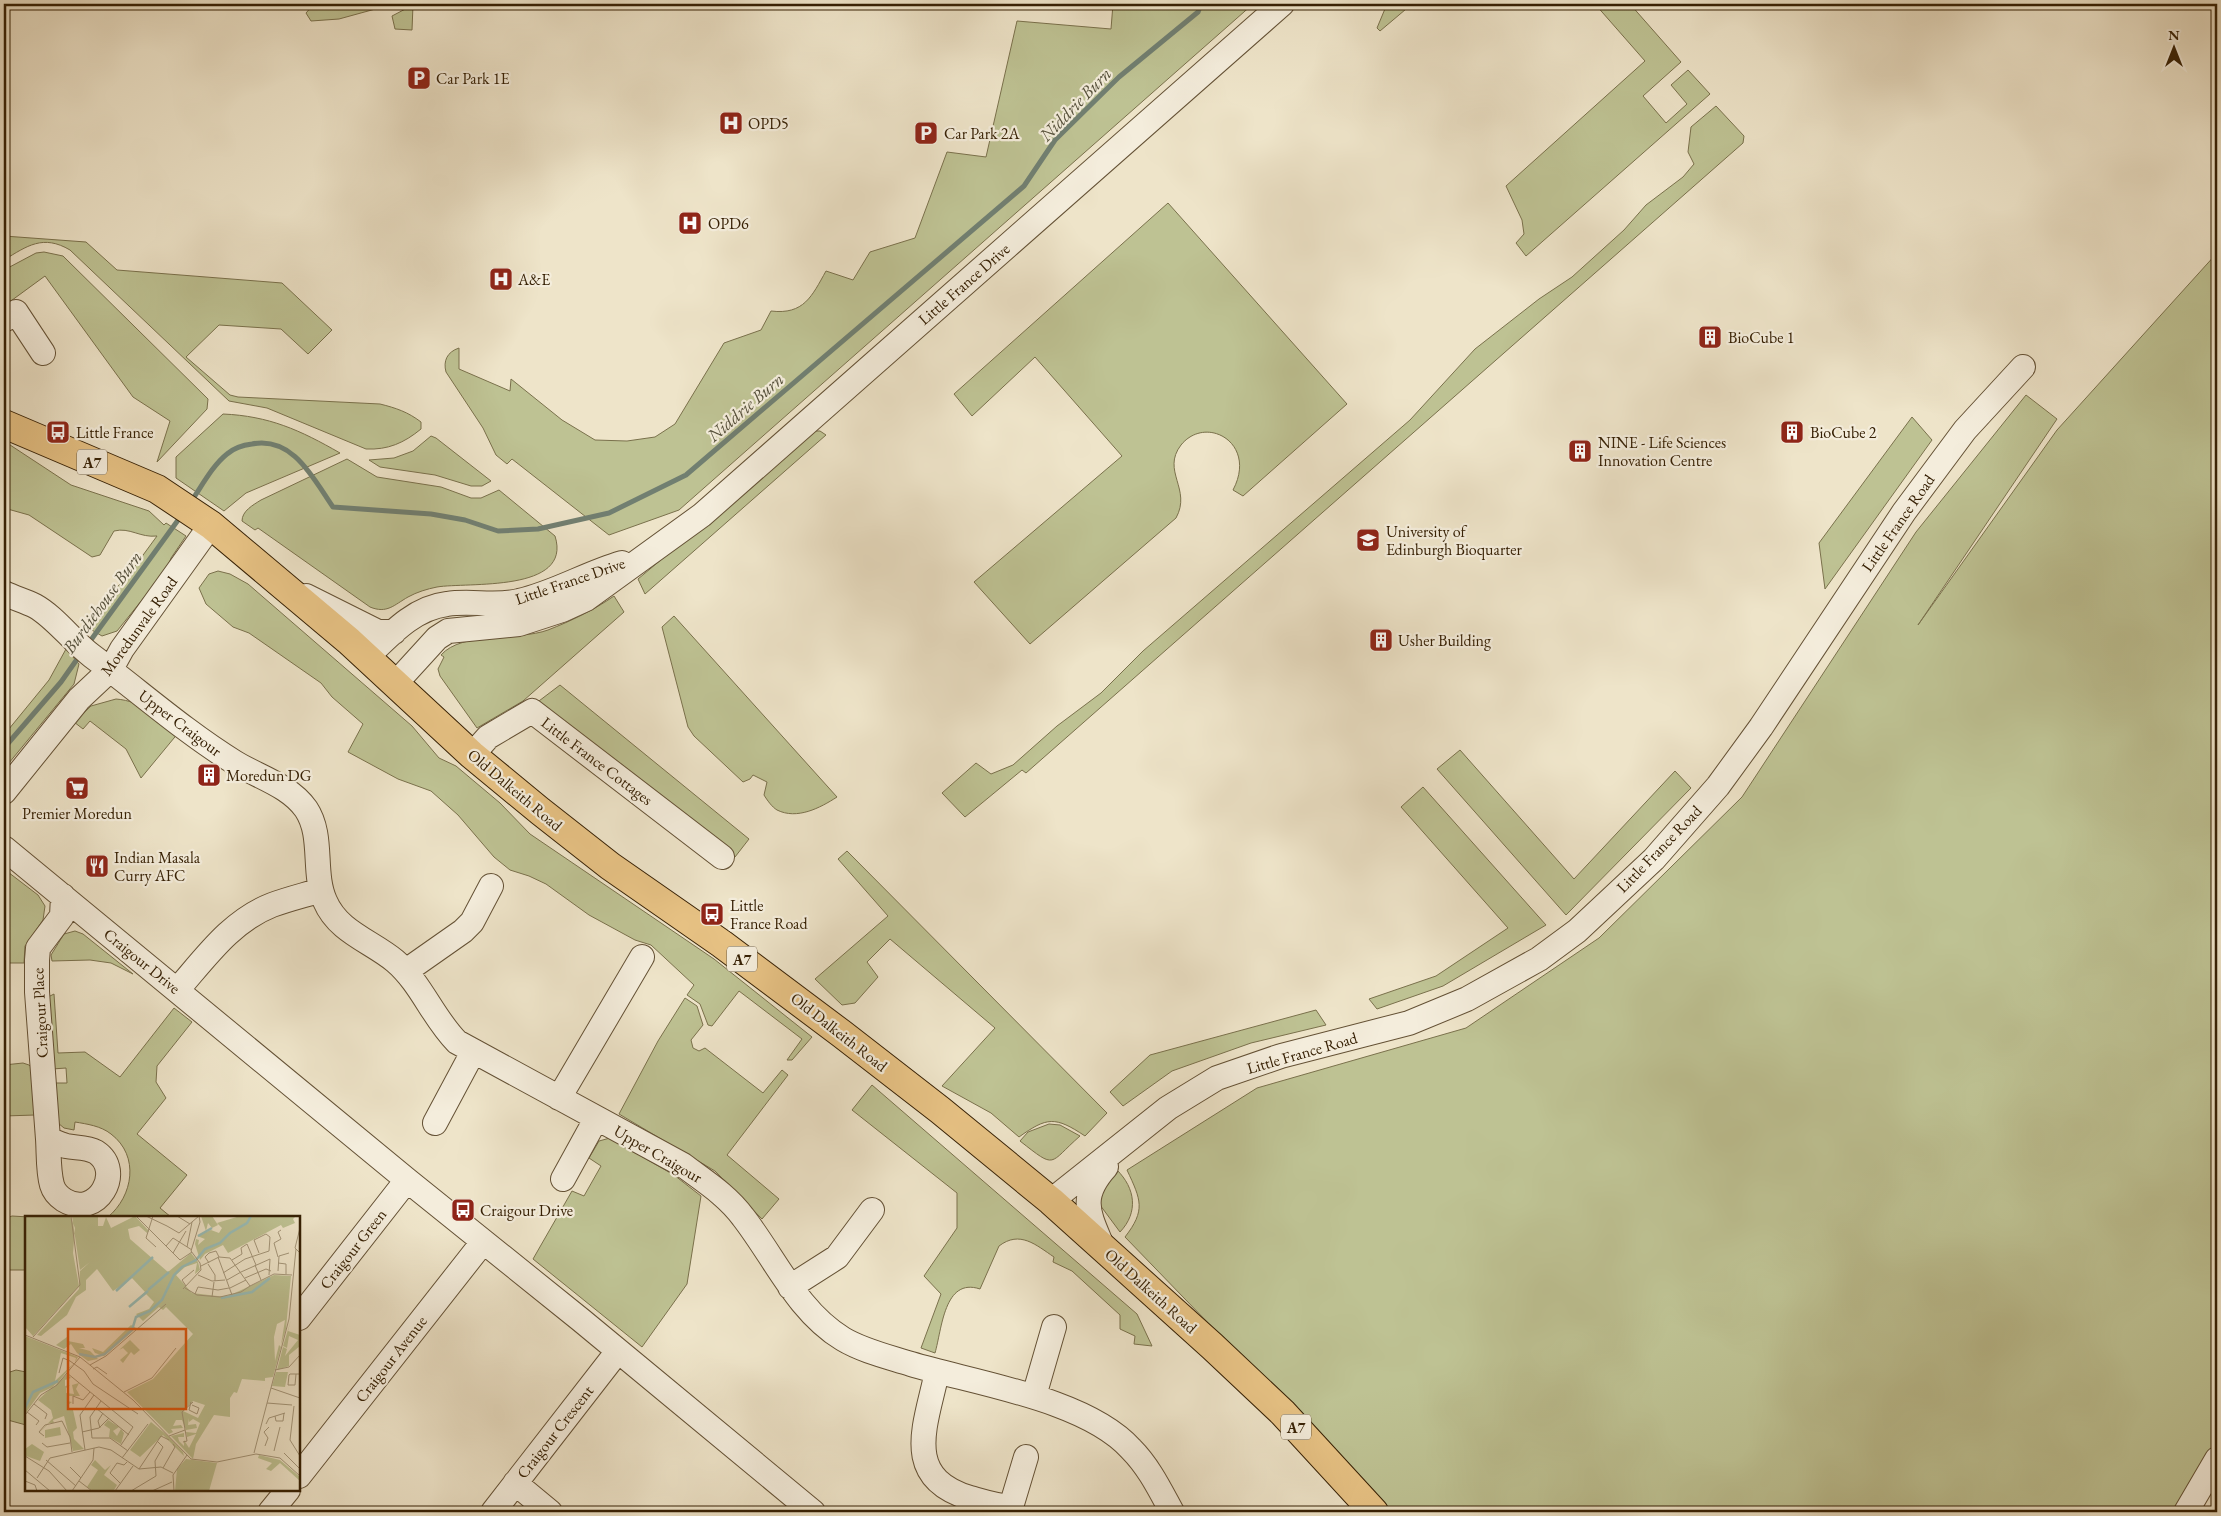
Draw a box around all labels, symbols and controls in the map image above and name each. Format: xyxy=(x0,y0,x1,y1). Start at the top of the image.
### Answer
north arrow xyxy=(2148,22,2198,72)
text: N xyxy=(2168,26,2180,44)
water label: Niddrie Burn xyxy=(1033,62,1116,147)
parking icon: Car Park 1E xyxy=(406,65,432,91)
place label: Car Park 1E xyxy=(436,68,509,89)
hospital icon: OPD5 xyxy=(718,110,744,136)
place label: OPD5 xyxy=(748,113,789,134)
parking icon: Car Park 2A xyxy=(913,120,939,146)
place label: Car Park 2A xyxy=(944,123,1020,144)
hospital icon: OPD6 xyxy=(677,210,703,236)
place label: OPD6 xyxy=(708,213,749,234)
street label: Little France Drive xyxy=(914,238,1014,330)
hospital icon: A&E xyxy=(488,266,514,292)
place label: A&E xyxy=(517,269,550,290)
building icon: BioCube 1 xyxy=(1697,324,1723,350)
place label: BioCube 1 xyxy=(1728,327,1794,348)
water label: Niddrie Burn xyxy=(701,367,788,447)
bus stop icon: Little France xyxy=(45,419,71,445)
building icon: BioCube 2 xyxy=(1779,419,1805,445)
place label: Little France xyxy=(76,422,153,443)
place label: BioCube 2 xyxy=(1810,422,1877,443)
place label: NINE - Life Sciences Innovation Centre xyxy=(1598,432,1726,471)
building icon: NINE - Life Sciences Innovation Centre xyxy=(1567,438,1593,464)
road number: A7 xyxy=(77,450,107,474)
street label: Little France Road xyxy=(1857,470,1940,576)
place label: University of Edinburgh Bioquarter xyxy=(1386,521,1523,560)
school or university icon: University of Edinburgh Bioquarter xyxy=(1355,527,1381,553)
water label: Burdiehouse Burn xyxy=(57,546,147,658)
street label: Little France Drive xyxy=(512,552,628,610)
street label: Moredunvale Road xyxy=(96,571,183,680)
building icon: Usher Building xyxy=(1368,627,1394,653)
place label: Usher Building xyxy=(1398,630,1492,651)
street label: Upper Craigour xyxy=(134,685,226,762)
street label: Little France Cottages xyxy=(537,712,657,810)
street label: Old Dalkeith Road xyxy=(463,744,567,836)
building icon: Moredun DG xyxy=(196,762,222,788)
place label: Moredun DG xyxy=(226,765,312,786)
supermarket icon: Premier Moredun xyxy=(64,775,90,801)
street label: Little France Road xyxy=(1612,800,1707,897)
place label: Premier Moredun xyxy=(22,803,133,824)
place label: Indian Masala Curry AFC xyxy=(114,847,201,886)
restaurant icon: Indian Masala Curry AFC xyxy=(84,853,110,879)
place label: Little France Road xyxy=(730,895,808,934)
bus stop icon: Little France Road xyxy=(699,901,725,927)
street label: Craigour Drive xyxy=(99,924,185,998)
road number: A7 xyxy=(727,946,757,972)
street label: Craigour Place xyxy=(27,967,53,1059)
street label: Old Dalkeith Road xyxy=(786,988,892,1077)
street label: Little France Road xyxy=(1244,1027,1361,1079)
street label: Upper Craigour xyxy=(610,1120,707,1188)
bus stop icon: Craigour Drive xyxy=(450,1197,476,1223)
place label: Craigour Drive xyxy=(480,1200,573,1221)
street label: Craigour Green xyxy=(315,1204,391,1294)
inset map xyxy=(25,1216,300,1491)
street label: Old Dalkeith Road xyxy=(1100,1244,1202,1339)
street label: Craigour Avenue xyxy=(350,1311,432,1407)
street label: Craigour Crescent xyxy=(512,1381,598,1483)
road number: A7 xyxy=(1281,1414,1311,1440)

